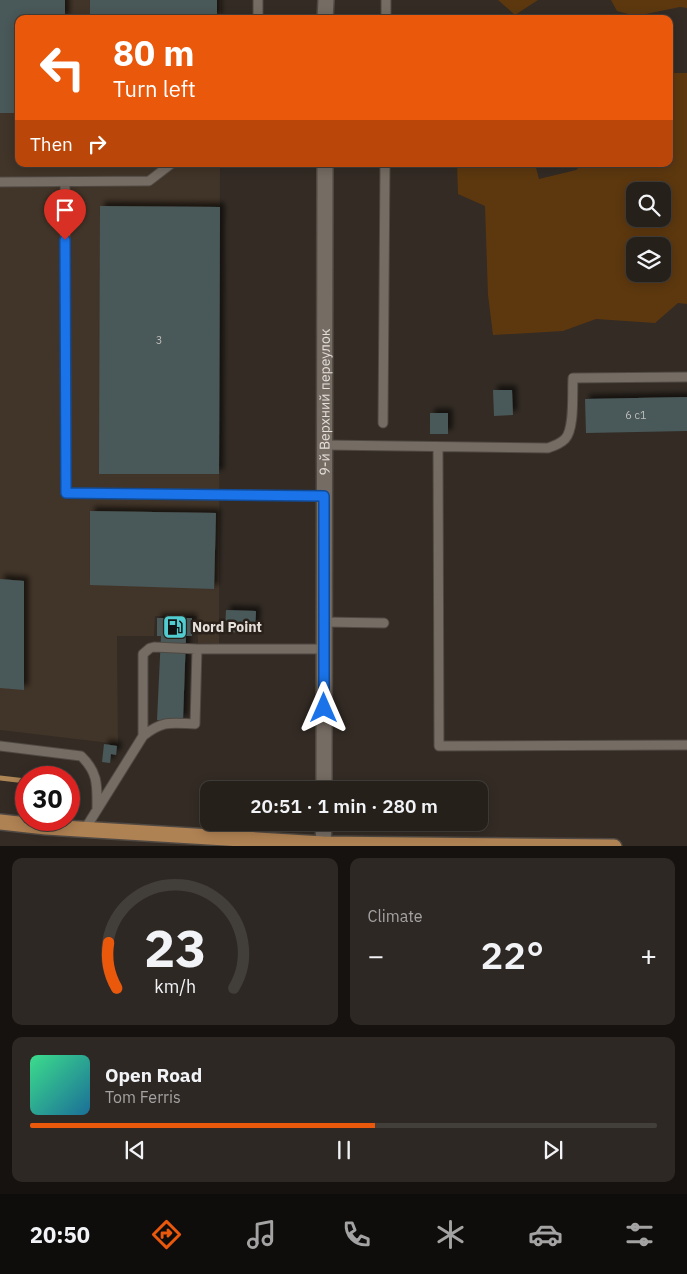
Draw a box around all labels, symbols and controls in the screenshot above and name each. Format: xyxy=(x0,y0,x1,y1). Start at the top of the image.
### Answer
text: 80 m xyxy=(113,30,195,76)
icon: left xyxy=(30,35,95,100)
text: Turn left xyxy=(113,74,196,103)
icon: right xyxy=(83,130,111,158)
text: Then xyxy=(30,132,73,156)
map controls xyxy=(626,182,671,282)
button: search xyxy=(626,182,671,227)
pin xyxy=(44,189,86,240)
icon: arrive xyxy=(51,196,79,224)
button: layers xyxy=(626,237,671,282)
street label: 9-й Верхний переулок xyxy=(316,328,334,476)
house number: 3 xyxy=(156,333,162,347)
house number: 6 с1 xyxy=(625,408,647,422)
fuel station icon: Nord Point xyxy=(162,614,188,640)
place label: Nord Point xyxy=(192,618,262,636)
position arrow xyxy=(297,681,349,733)
speed limit sign: 30 xyxy=(15,766,80,831)
text: 20:51 · 1 min · 280 m xyxy=(250,794,438,818)
text: Climate xyxy=(368,906,423,926)
text: 23 xyxy=(144,914,206,981)
text: 22° xyxy=(481,930,544,979)
text: − xyxy=(368,937,384,974)
text: + xyxy=(640,937,657,974)
text: km/h xyxy=(154,975,196,998)
text: Open Road xyxy=(105,1063,202,1087)
text: Tom Ferris xyxy=(105,1087,181,1107)
icon: previous xyxy=(121,1136,149,1164)
icon: pause xyxy=(330,1136,358,1164)
icon: next xyxy=(539,1136,567,1164)
icon: directions xyxy=(149,1217,184,1252)
icon: music xyxy=(244,1217,279,1252)
icon: phone xyxy=(339,1217,374,1252)
icon: climate xyxy=(433,1217,468,1252)
icon: car xyxy=(528,1217,563,1252)
icon: filters xyxy=(622,1217,657,1252)
text: 20:50 xyxy=(30,1220,90,1249)

